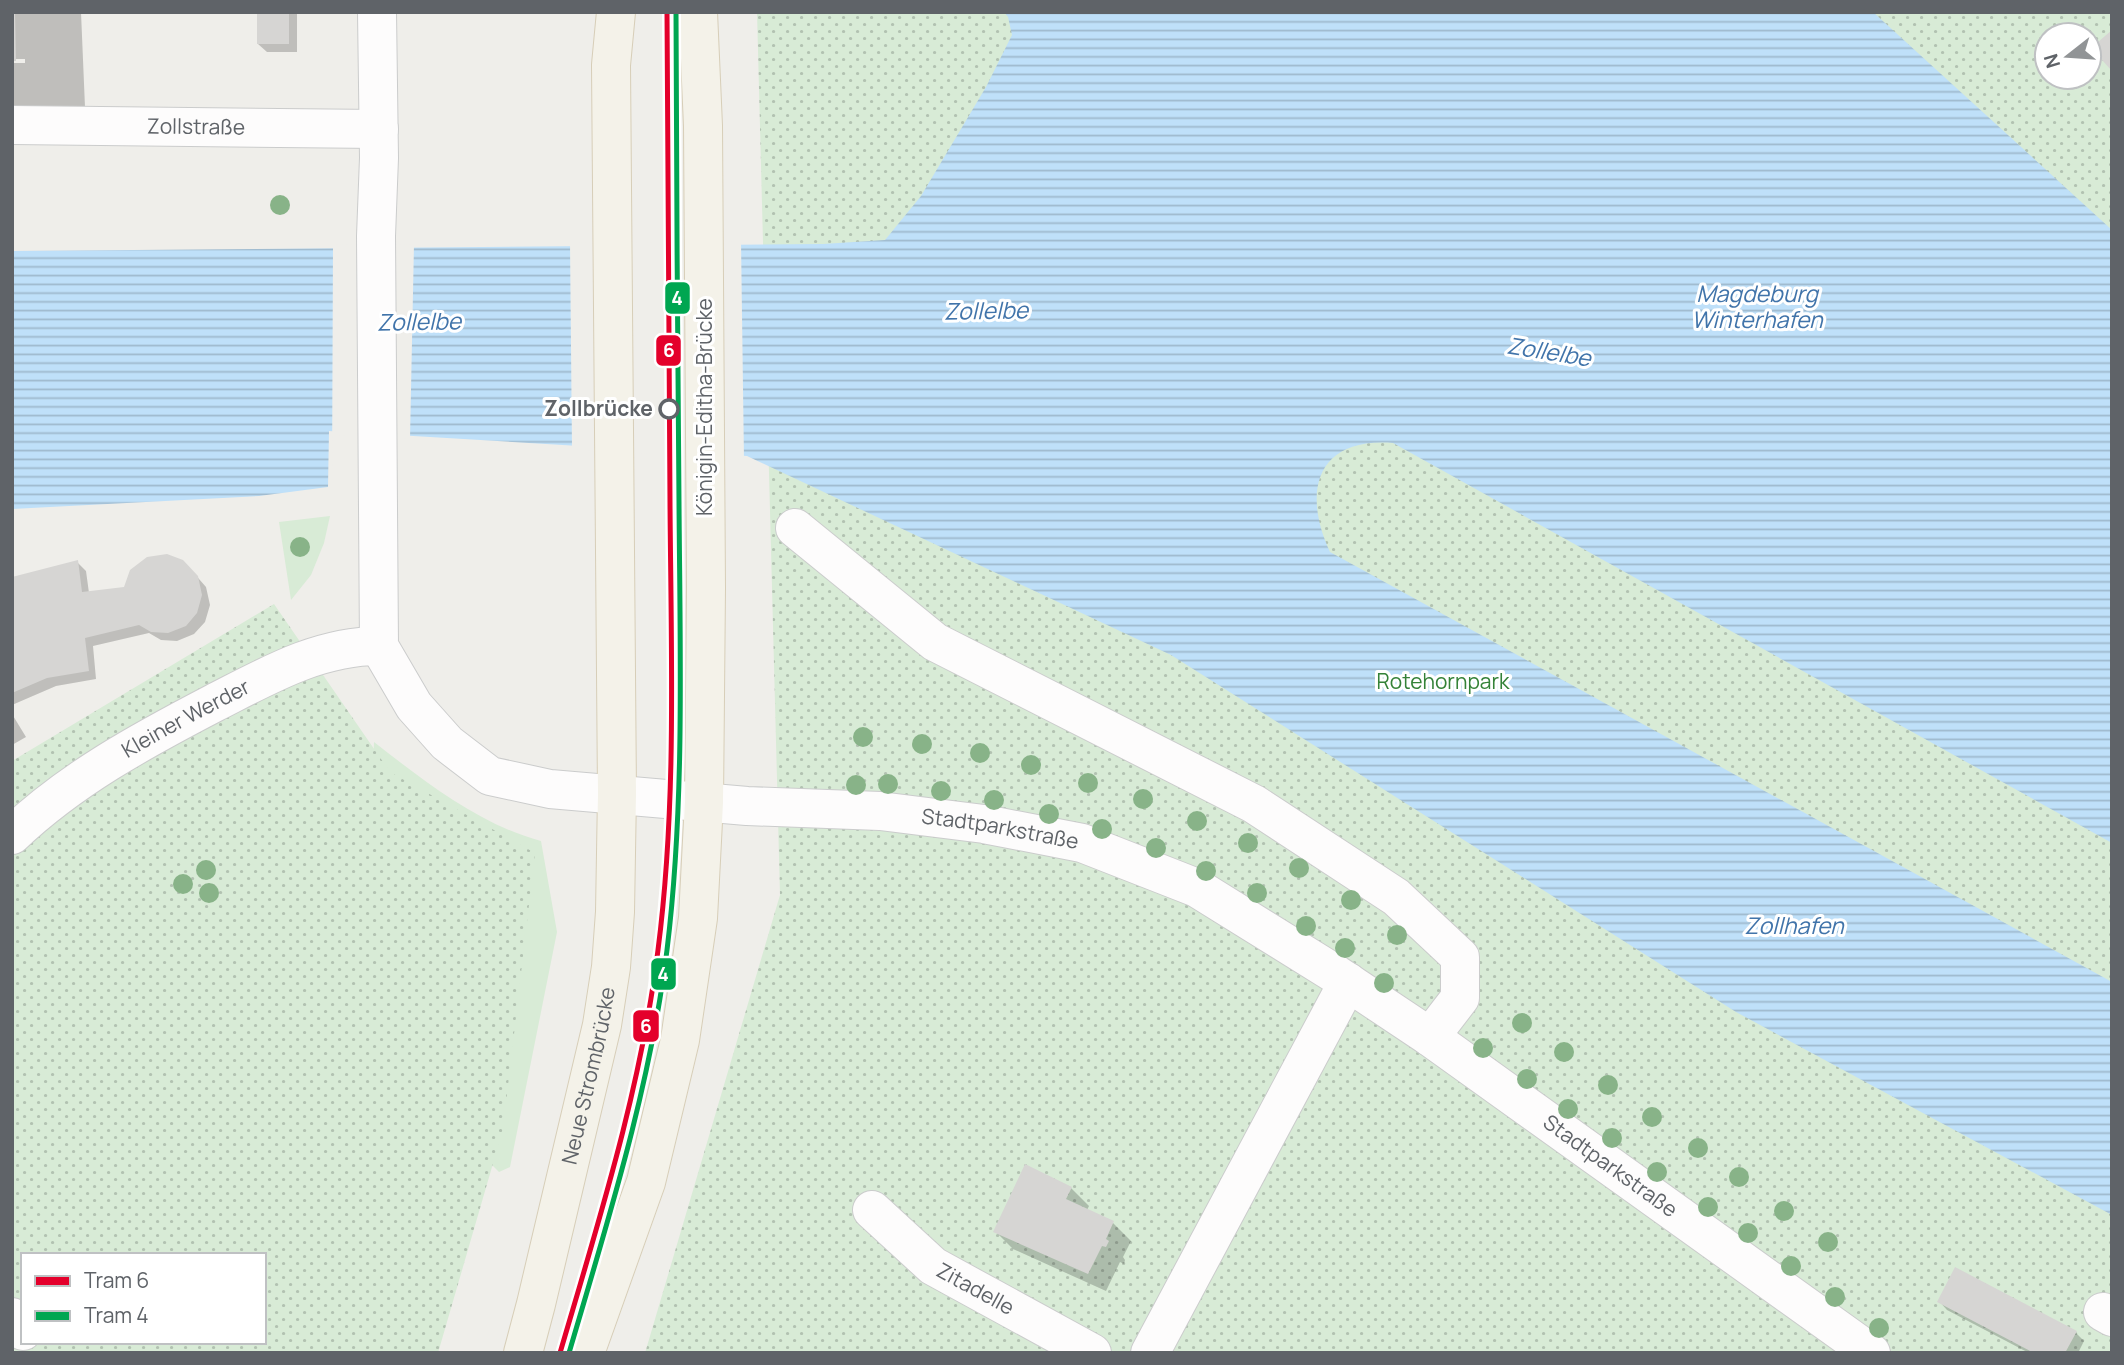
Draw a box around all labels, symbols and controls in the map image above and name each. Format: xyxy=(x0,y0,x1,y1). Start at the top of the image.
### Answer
north arrow xyxy=(2033,21,2103,91)
text: N xyxy=(2037,51,2066,71)
street label: Zollstraße xyxy=(147,111,245,141)
water label: Magdeburg Winterhafen xyxy=(1691,277,1824,335)
line badge: 4 xyxy=(664,281,691,315)
text: 4 xyxy=(671,285,683,311)
water label: Zollelbe xyxy=(944,293,1030,327)
street label: Königin-Editha-Brücke xyxy=(690,298,718,516)
water label: Zollelbe xyxy=(377,304,463,338)
water label: Zollelbe xyxy=(1505,329,1595,374)
line badge: 6 xyxy=(655,334,682,367)
text: 6 xyxy=(663,337,675,363)
place label: Zollbrücke xyxy=(544,394,653,422)
marker: Zollbrücke xyxy=(659,399,679,419)
park label: Rotehornpark xyxy=(1377,667,1510,695)
street label: Kleiner Werder xyxy=(116,672,255,764)
street label: Stadtparkstraße xyxy=(920,801,1081,855)
water label: Zollhafen xyxy=(1744,909,1845,941)
line badge: 4 xyxy=(650,957,677,991)
text: 4 xyxy=(657,961,669,987)
street label: Neue Strombrücke xyxy=(554,985,621,1167)
line badge: 6 xyxy=(632,1009,660,1043)
text: 6 xyxy=(640,1013,652,1039)
street label: Stadtparkstraße xyxy=(1538,1108,1684,1223)
legend xyxy=(21,1253,266,1344)
street label: Zitadelle xyxy=(932,1256,1020,1321)
text: Tram 6 xyxy=(84,1266,149,1294)
text: Tram 4 xyxy=(84,1301,149,1329)

